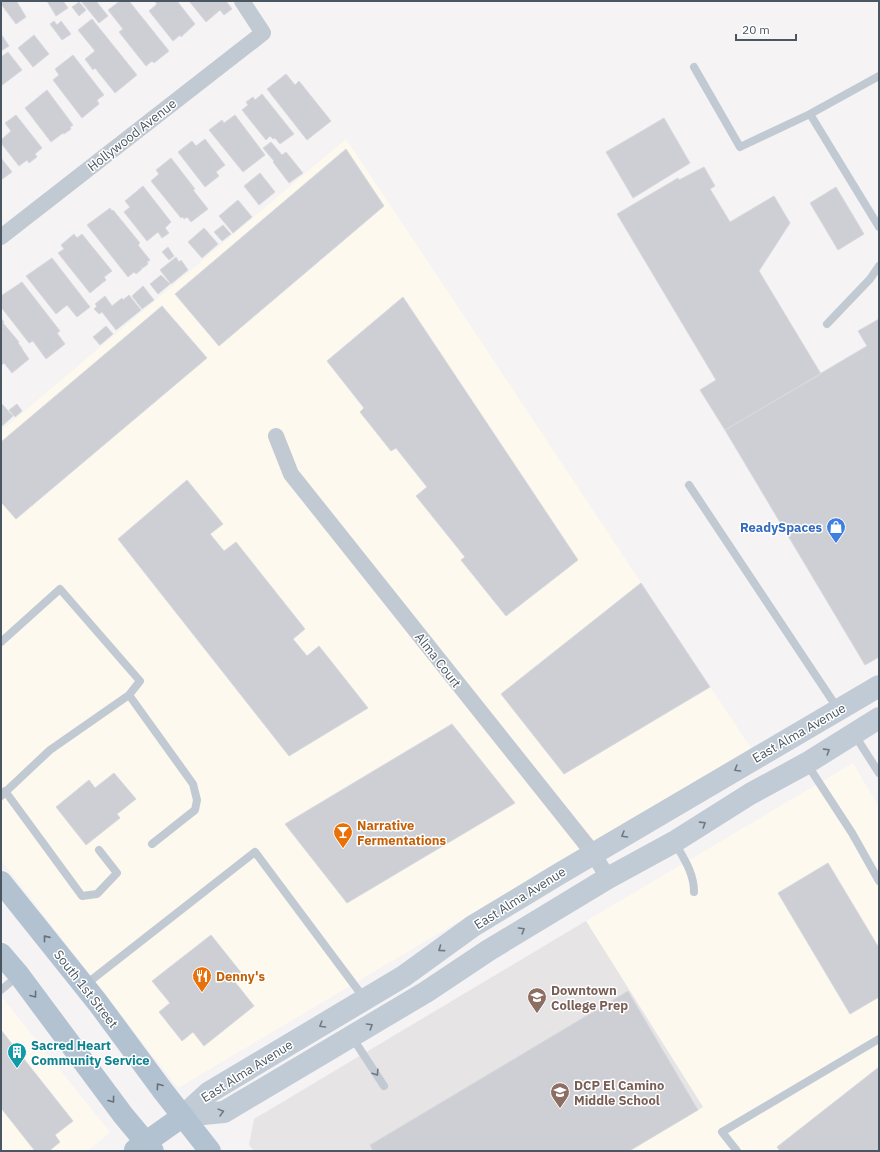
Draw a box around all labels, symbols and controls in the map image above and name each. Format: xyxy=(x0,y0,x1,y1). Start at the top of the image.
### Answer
scale bar xyxy=(736,16,796,42)
text: 20 m xyxy=(742,22,770,37)
street label: Hollywood Avenue xyxy=(84,95,180,175)
shop icon: ReadySpaces xyxy=(825,516,847,544)
place label: ReadySpaces xyxy=(740,519,822,536)
street label: Alma Court xyxy=(411,629,465,691)
street label: East Alma Avenue xyxy=(749,699,849,767)
one-way arrow xyxy=(822,748,829,755)
one-way arrow xyxy=(734,764,741,772)
place label: Narrative Fermentations xyxy=(357,817,446,849)
bar icon: Narrative Fermentations xyxy=(332,821,354,849)
one-way arrow xyxy=(699,821,706,829)
one-way arrow xyxy=(621,830,628,837)
street label: East Alma Avenue xyxy=(471,863,569,933)
one-way arrow xyxy=(518,927,525,935)
one-way arrow xyxy=(44,935,51,942)
one-way arrow xyxy=(439,944,446,951)
street label: South 1st Street xyxy=(50,947,122,1031)
restaurant icon: Denny's xyxy=(191,965,213,993)
place label: Denny's xyxy=(216,968,265,985)
place label: Downtown College Prep xyxy=(551,982,628,1014)
school or university icon: Downtown College Prep xyxy=(526,986,548,1014)
one-way arrow xyxy=(30,991,37,998)
one-way arrow xyxy=(319,1020,326,1027)
one-way arrow xyxy=(366,1023,373,1030)
street label: East Alma Avenue xyxy=(198,1036,296,1106)
place label: Sacred Heart Community Service xyxy=(31,1037,150,1069)
building icon: Sacred Heart Community Service xyxy=(6,1041,28,1069)
one-way arrow xyxy=(371,1069,379,1076)
place label: DCP El Camino Middle School xyxy=(574,1077,664,1109)
school or university icon: DCP El Camino Middle School xyxy=(549,1081,571,1109)
one-way arrow xyxy=(157,1083,164,1090)
one-way arrow xyxy=(107,1095,114,1102)
one-way arrow xyxy=(218,1108,225,1116)

